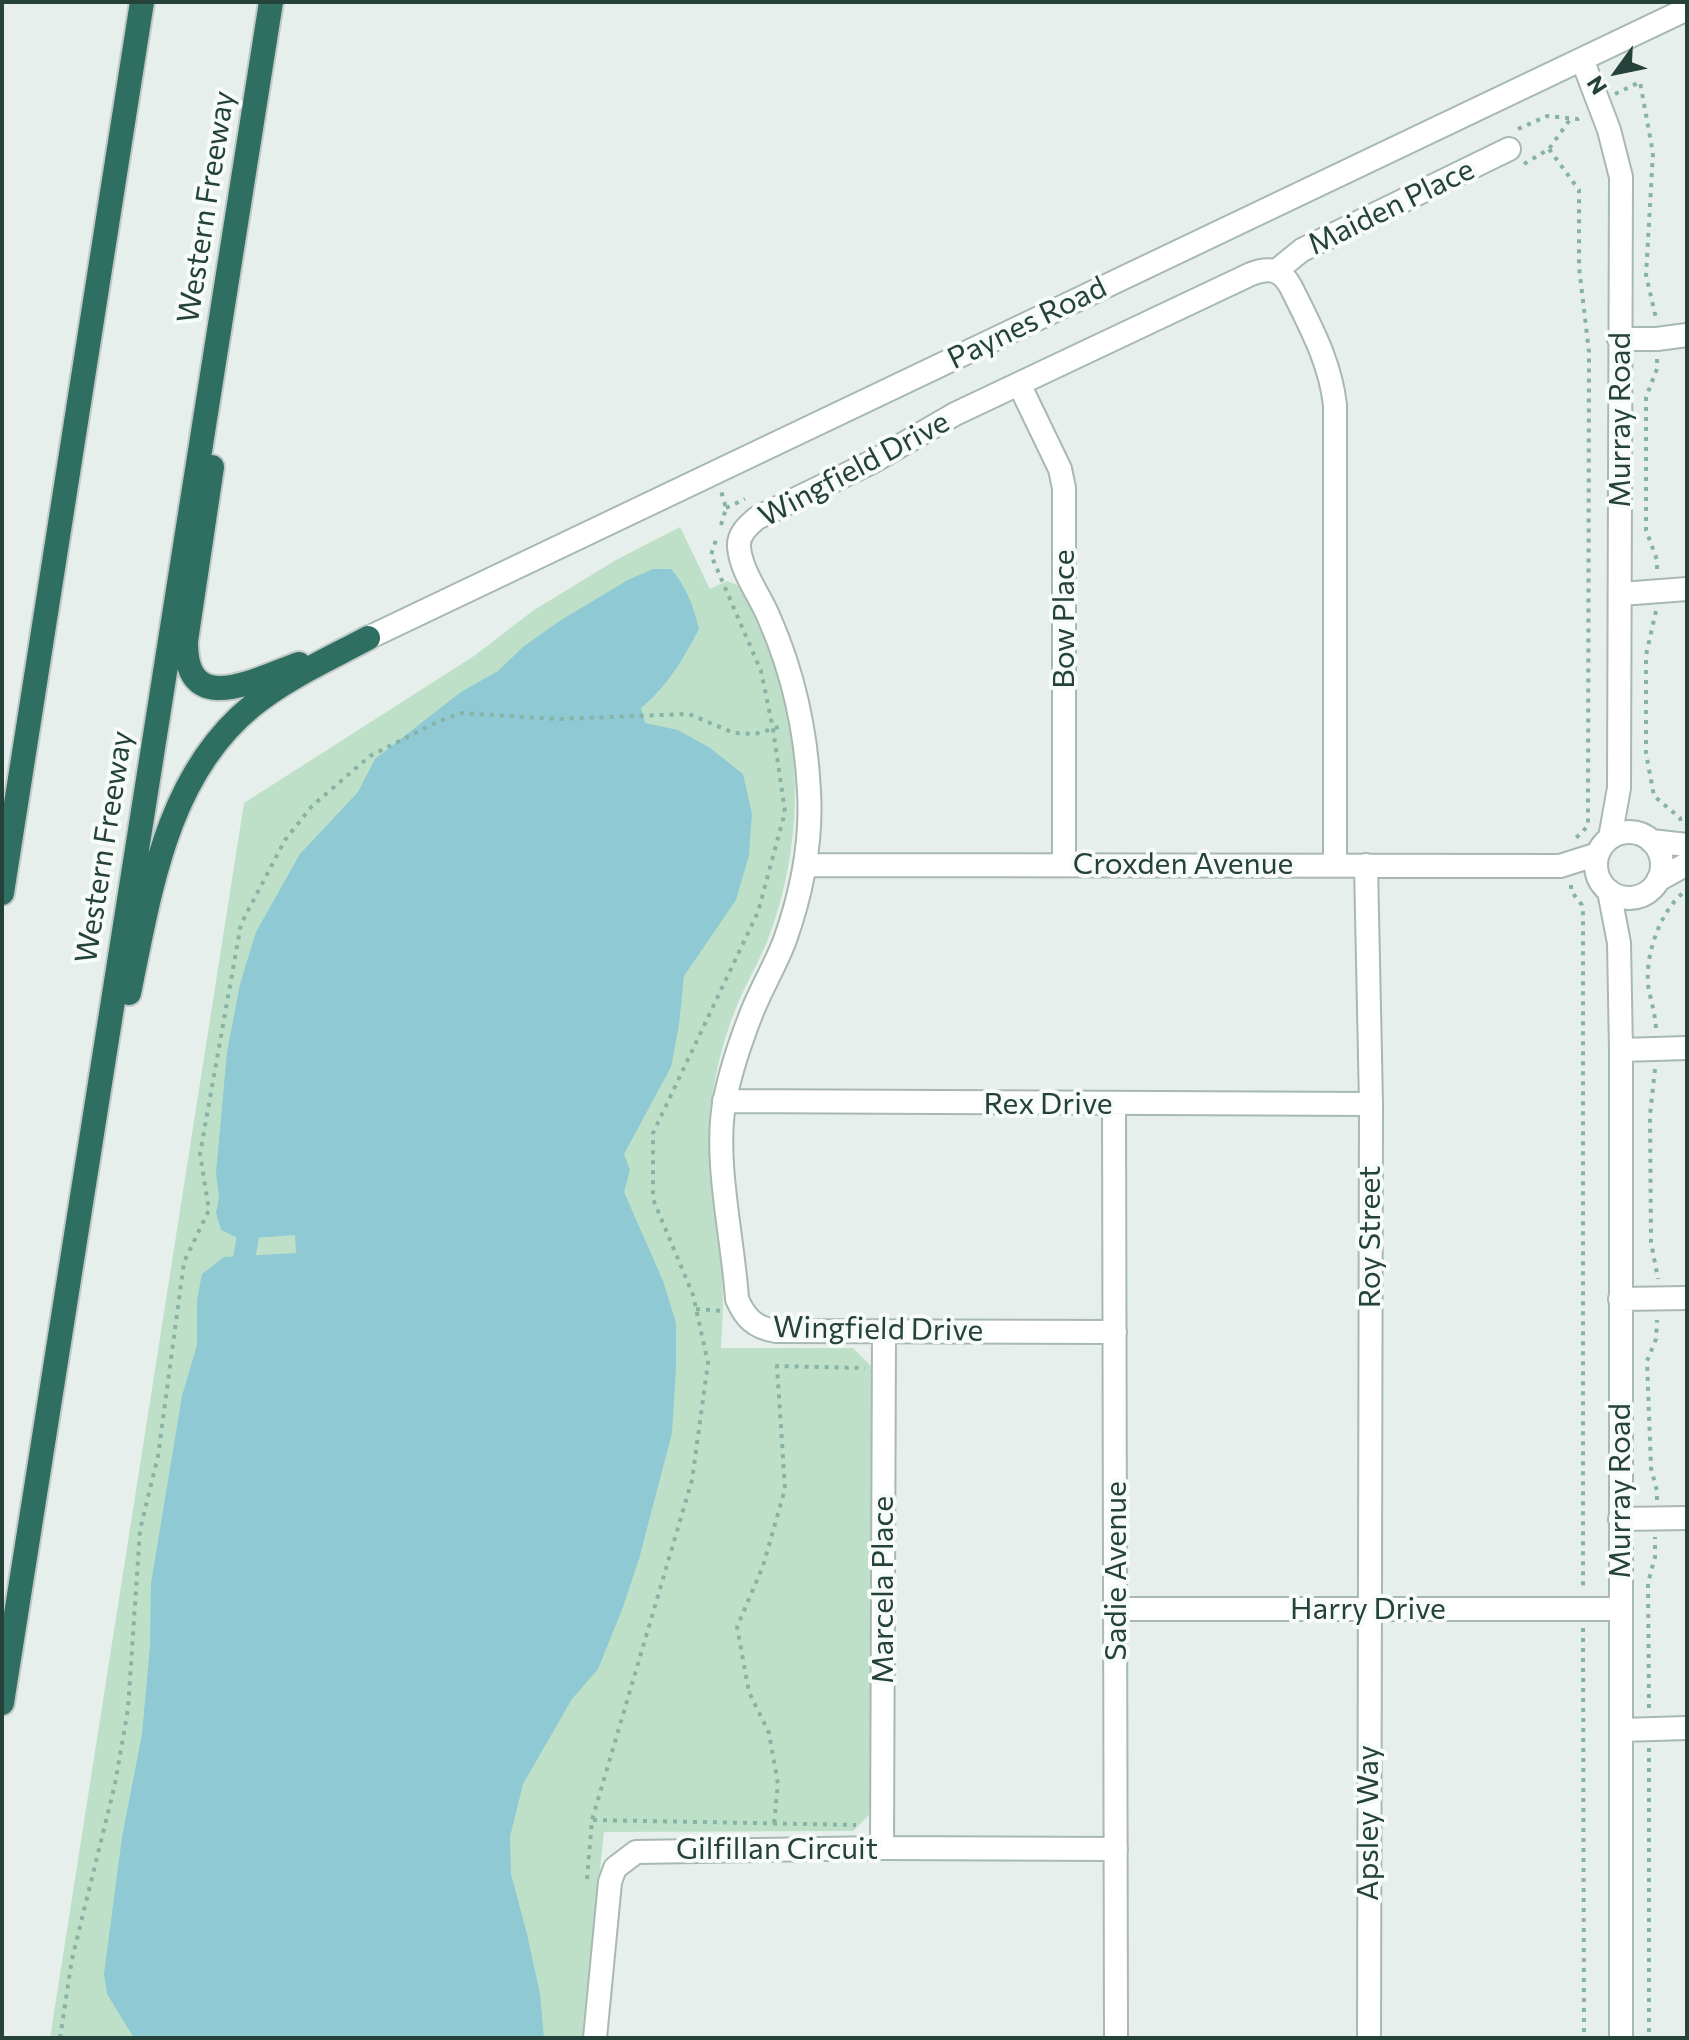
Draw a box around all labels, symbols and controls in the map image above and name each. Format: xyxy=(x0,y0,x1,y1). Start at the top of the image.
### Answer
north arrow xyxy=(1577,32,1657,112)
text: N xyxy=(1581,71,1612,100)
street label: Western Freeway xyxy=(170,88,242,326)
street label: Maiden Place xyxy=(1302,151,1480,263)
street label: Paynes Road xyxy=(942,269,1112,377)
street label: Murray Road xyxy=(1602,332,1638,508)
street label: Wingfield Drive xyxy=(753,404,955,534)
street label: Bow Place xyxy=(1046,549,1082,689)
street label: Western Freeway xyxy=(68,728,140,966)
street label: Croxden Avenue xyxy=(1073,846,1293,882)
street label: Rex Drive xyxy=(983,1086,1113,1122)
street label: Roy Street xyxy=(1352,1166,1388,1308)
street label: Wingfield Drive xyxy=(773,1309,983,1349)
street label: Murray Road xyxy=(1602,1403,1638,1579)
street label: Sadie Avenue xyxy=(1098,1481,1134,1661)
street label: Marcela Place xyxy=(865,1496,901,1684)
street label: Harry Drive xyxy=(1290,1591,1446,1627)
street label: Apsley Way xyxy=(1350,1745,1386,1901)
street label: Gilfillan Circuit xyxy=(676,1831,878,1867)

